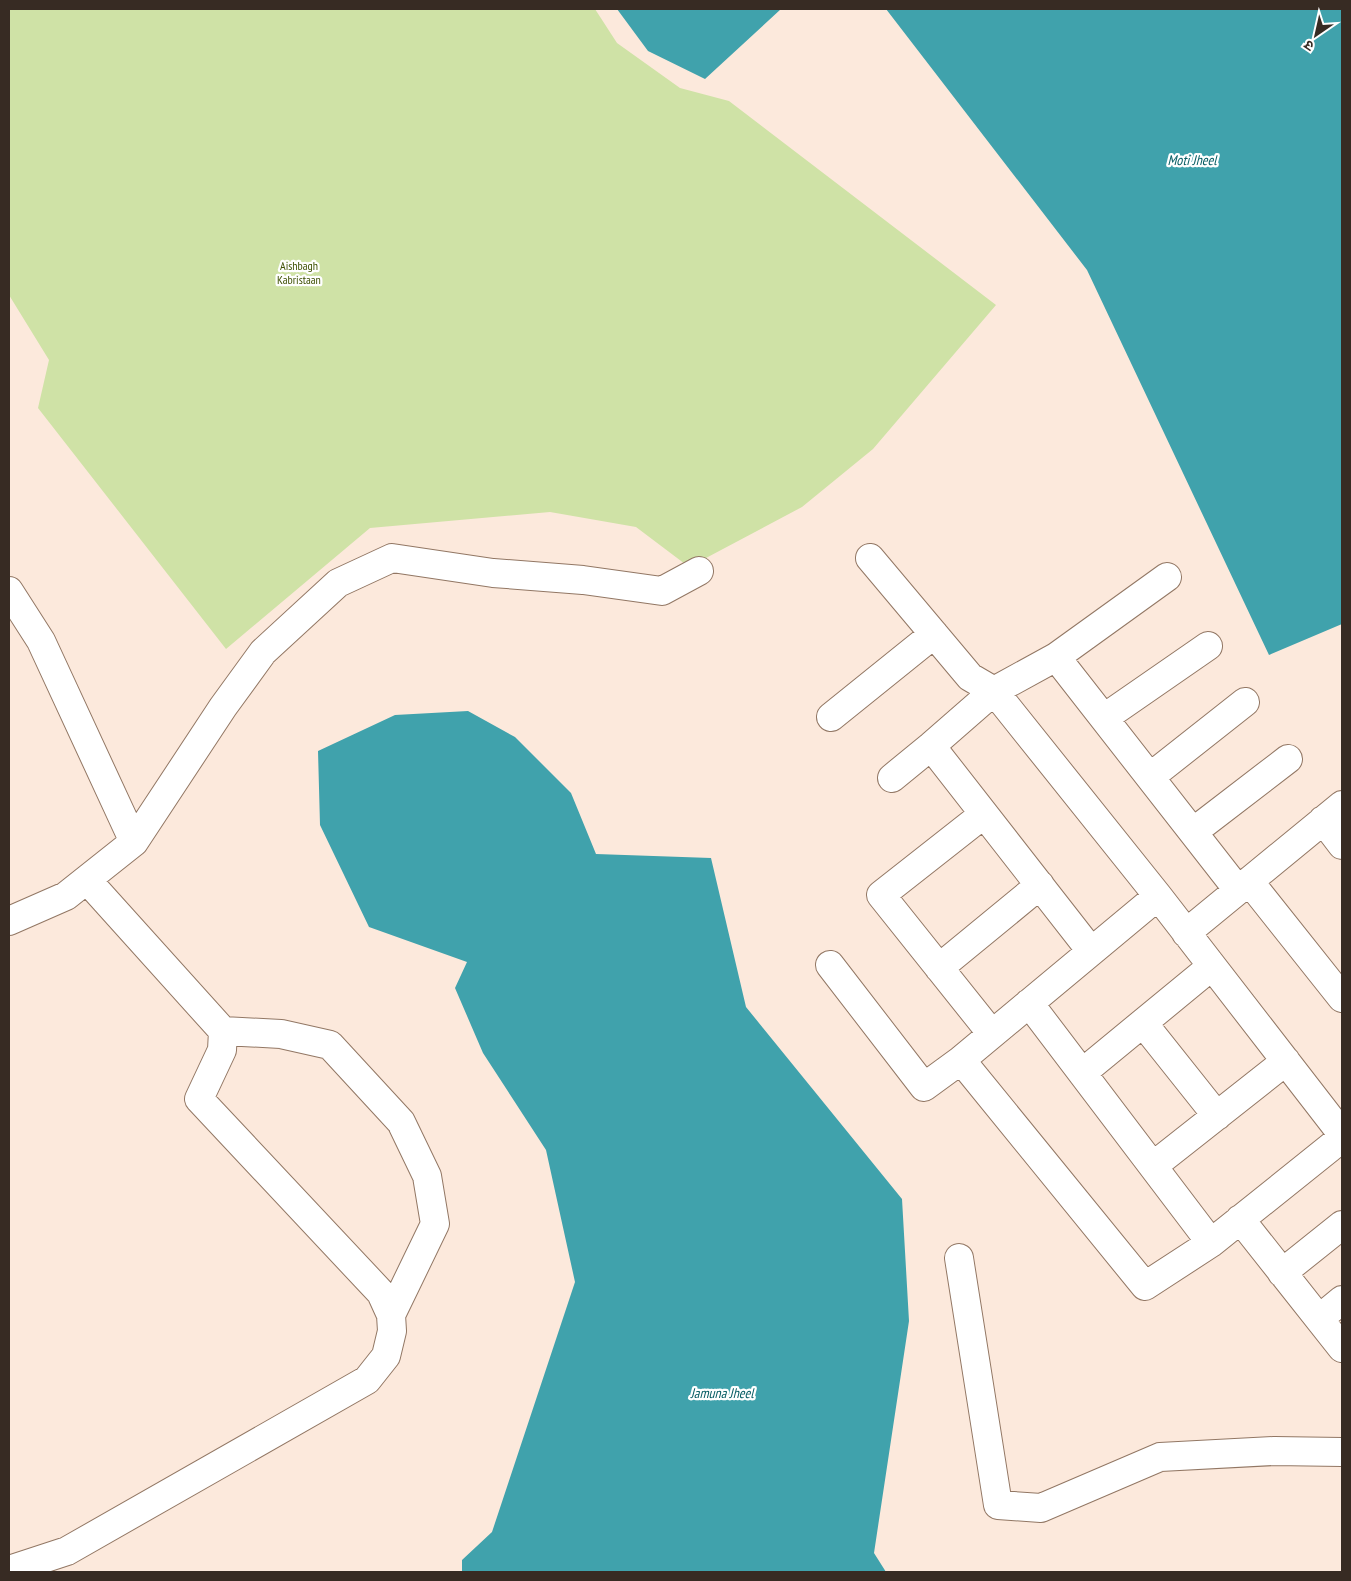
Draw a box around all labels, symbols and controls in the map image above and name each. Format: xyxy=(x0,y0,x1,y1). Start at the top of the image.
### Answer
north arrow xyxy=(1291,10,1341,60)
text: उ xyxy=(1300,36,1317,56)
water label: Moti Jheel xyxy=(1167,151,1218,169)
park label: Aishbagh Kabristaan xyxy=(277,258,321,287)
water label: Jamuna Jheel xyxy=(689,1384,755,1402)

